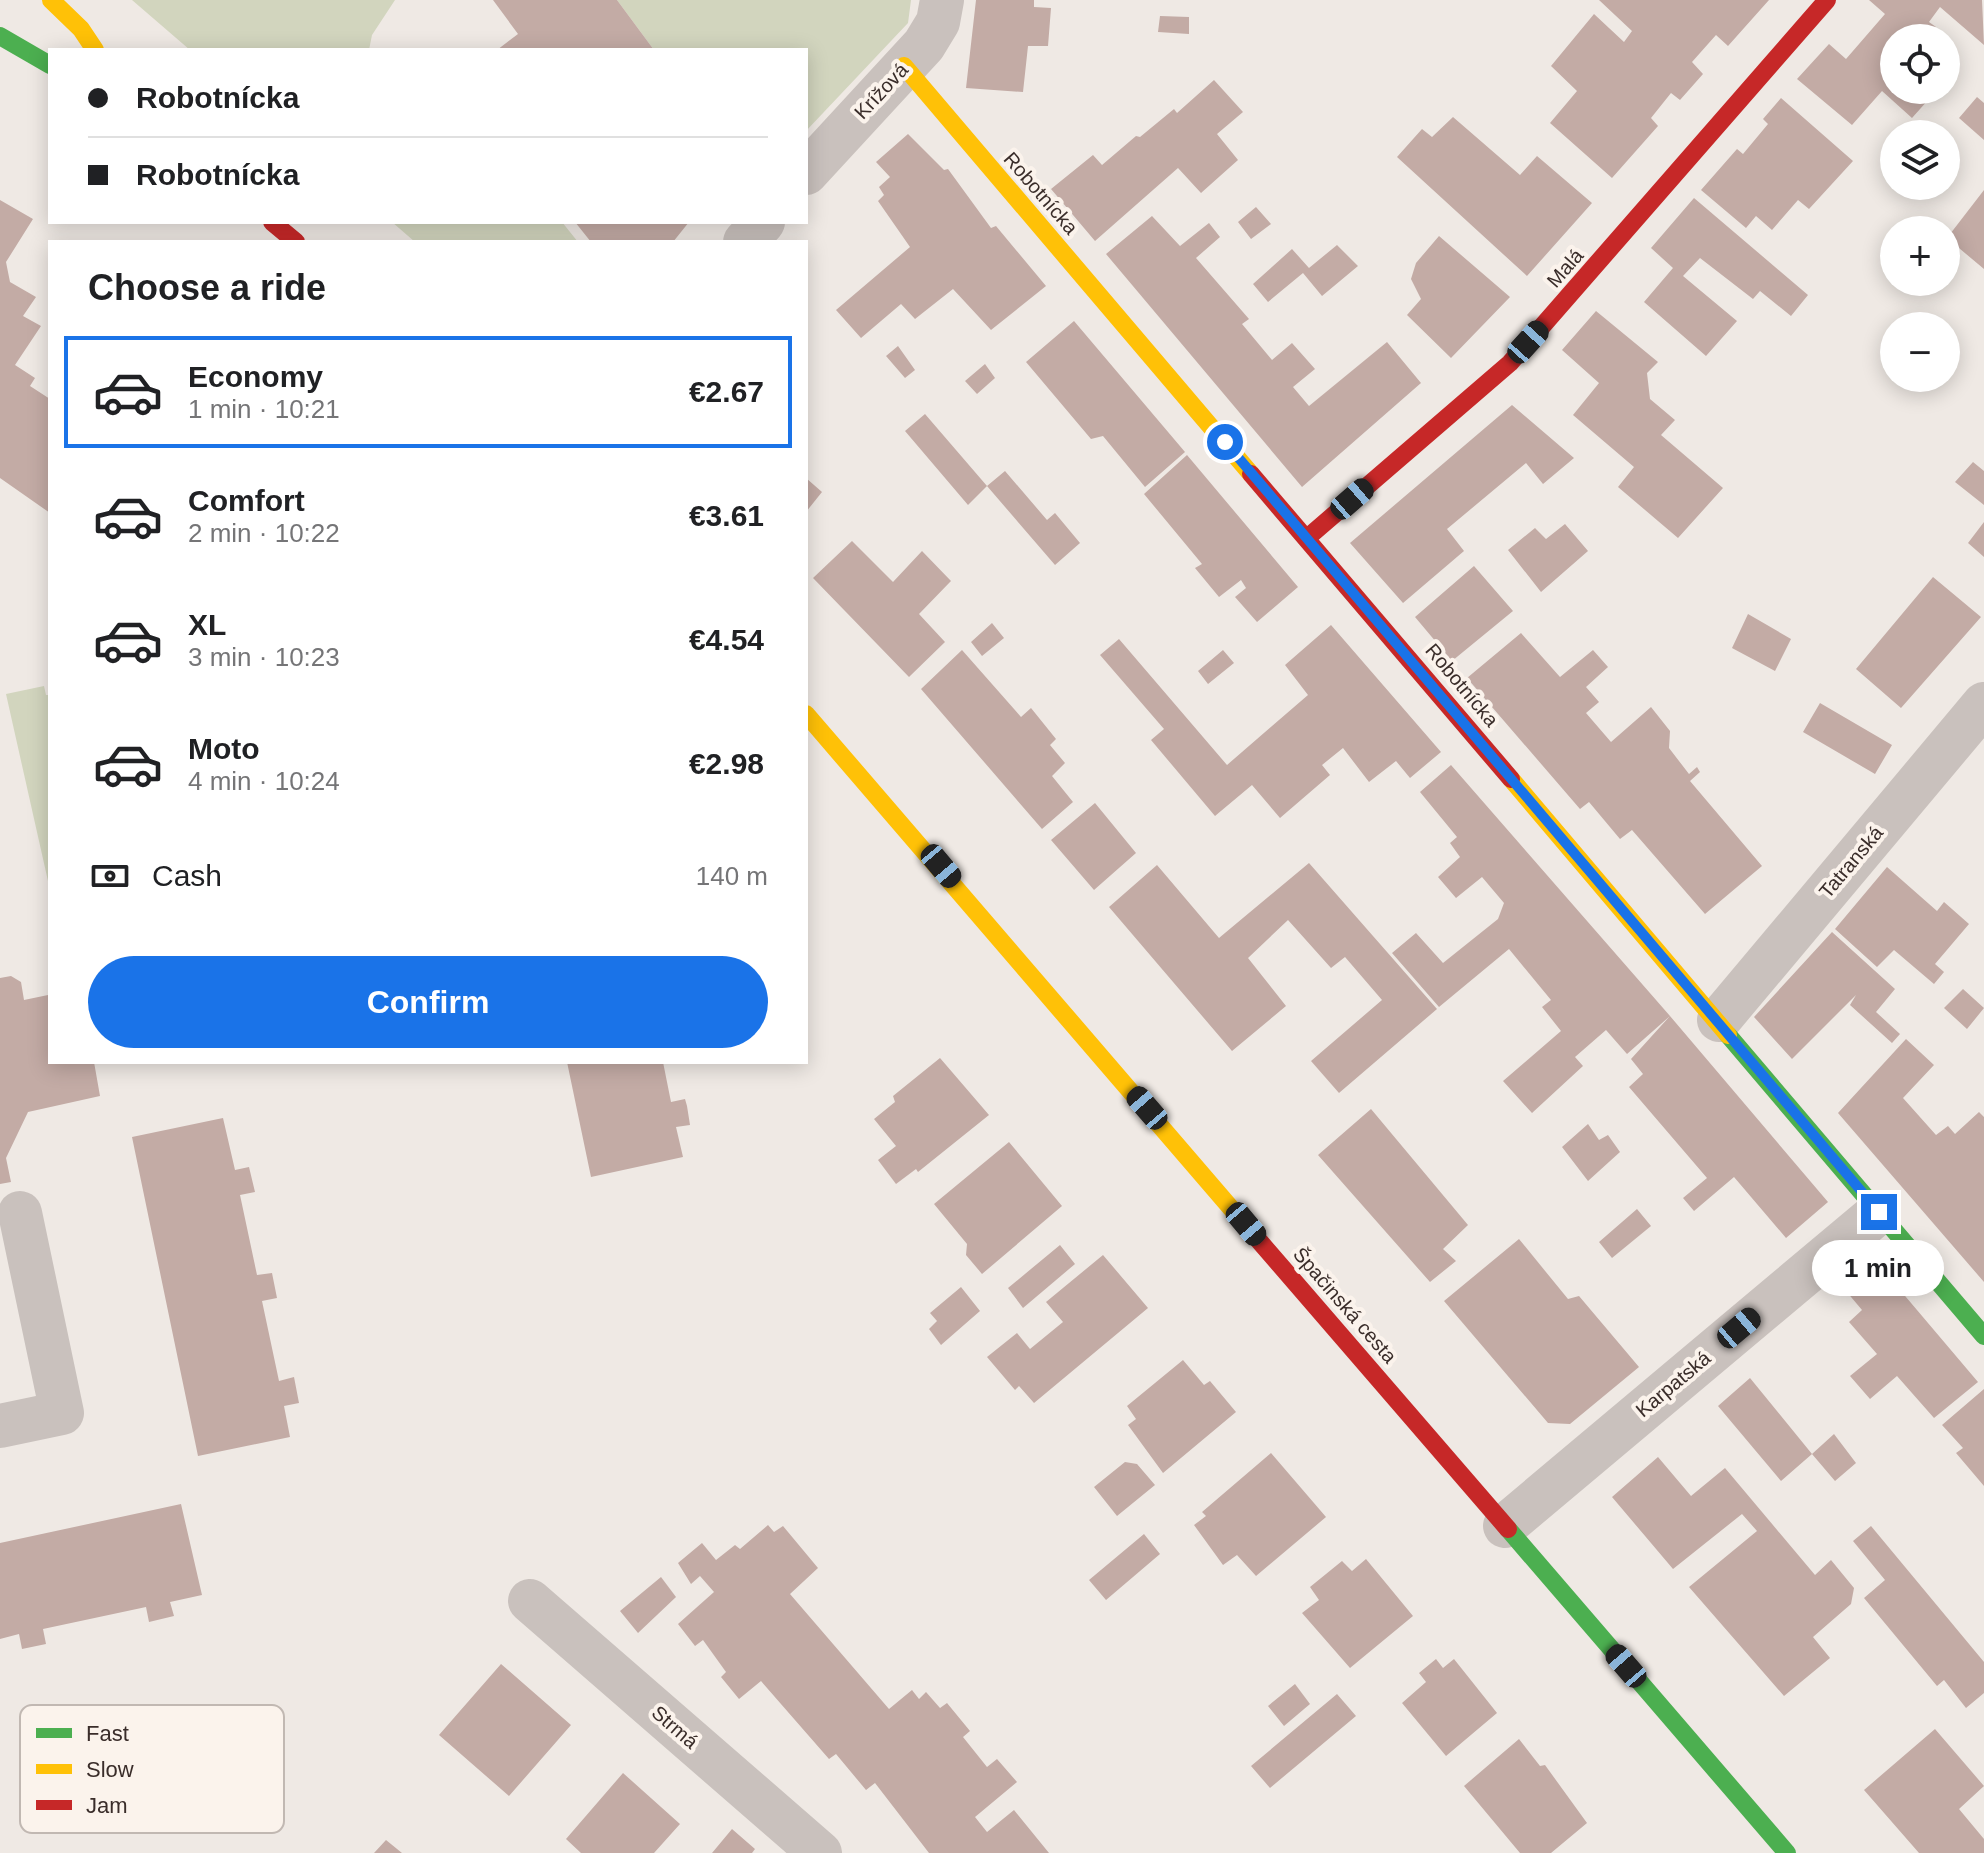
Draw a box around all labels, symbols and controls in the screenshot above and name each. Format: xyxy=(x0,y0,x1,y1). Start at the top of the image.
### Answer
map controls xyxy=(1880,24,1960,392)
button: locate xyxy=(1880,24,1960,104)
street label: Krížová xyxy=(850,58,913,123)
text: Robotnícka xyxy=(136,81,299,114)
button: layers xyxy=(1880,120,1960,200)
street label: Robotnícka xyxy=(1000,148,1083,239)
text: Robotnícka xyxy=(136,158,299,191)
button: + xyxy=(1880,216,1960,296)
street label: Malá xyxy=(1542,244,1588,292)
text: Choose a ride xyxy=(88,267,326,308)
button: − xyxy=(1880,312,1960,392)
car xyxy=(1503,316,1553,368)
icon: car xyxy=(92,356,164,428)
text: Economy xyxy=(188,360,323,393)
text: €2.67 xyxy=(689,375,764,408)
text: 1 min · 10:21 xyxy=(188,394,340,424)
route start xyxy=(1207,424,1243,460)
car xyxy=(1326,474,1378,524)
icon: car xyxy=(92,480,164,552)
text: Comfort xyxy=(188,484,305,517)
text: €3.61 xyxy=(689,499,764,532)
text: 2 min · 10:22 xyxy=(188,518,340,548)
icon: car xyxy=(92,604,164,676)
text: XL xyxy=(188,608,226,641)
text: €4.54 xyxy=(689,623,764,656)
street label: Robotnícka xyxy=(1421,639,1504,731)
text: 3 min · 10:23 xyxy=(188,642,340,672)
icon: car xyxy=(92,728,164,800)
text: Moto xyxy=(188,732,260,765)
text: €2.98 xyxy=(689,747,764,780)
text: 4 min · 10:24 xyxy=(188,766,340,796)
street label: Tatranská xyxy=(1815,821,1888,902)
car xyxy=(916,840,966,892)
icon: cash xyxy=(88,854,132,898)
text: Cash xyxy=(152,859,222,892)
text: 140 m xyxy=(696,861,768,891)
button: Confirm xyxy=(88,956,768,1048)
car xyxy=(1122,1082,1172,1134)
route end xyxy=(1861,1194,1897,1230)
car xyxy=(1221,1198,1271,1250)
callout: 1 min xyxy=(1813,1240,1945,1296)
street label: Špačinská cesta xyxy=(1289,1243,1402,1368)
text: 1 min xyxy=(1844,1253,1912,1283)
car xyxy=(1713,1303,1765,1353)
street label: Karpatská xyxy=(1631,1346,1715,1421)
car xyxy=(1601,1640,1651,1692)
street label: Strmá xyxy=(648,1701,703,1753)
legend xyxy=(20,1705,284,1833)
text: Fast xyxy=(86,1721,129,1746)
text: Slow xyxy=(86,1757,134,1782)
text: Jam xyxy=(86,1793,128,1818)

